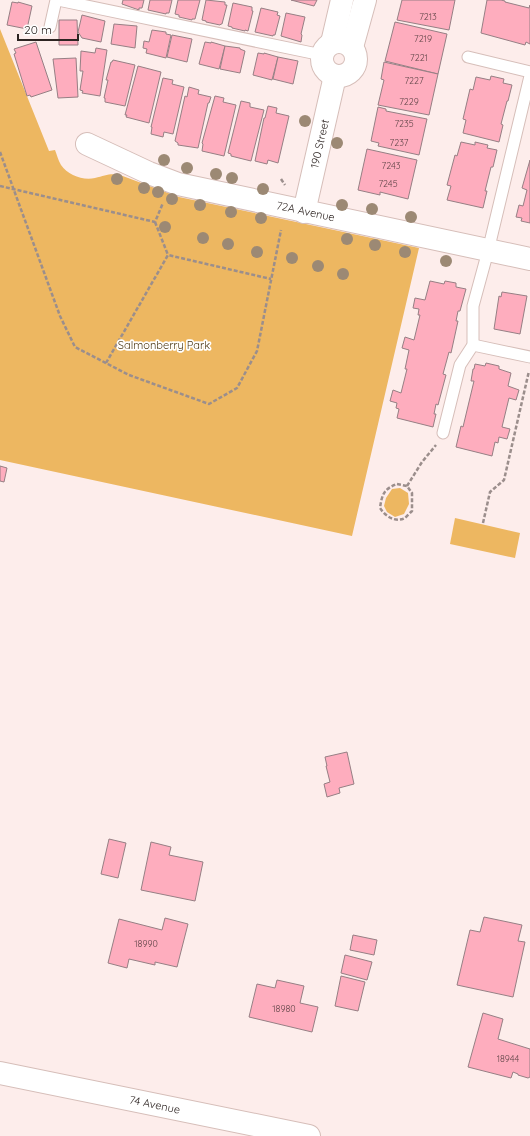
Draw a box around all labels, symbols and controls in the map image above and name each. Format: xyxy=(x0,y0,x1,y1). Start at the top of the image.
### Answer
house number: 7213 xyxy=(419,11,437,22)
scale bar xyxy=(18,16,78,42)
text: 20 m xyxy=(24,22,52,37)
house number: 7219 xyxy=(414,33,432,44)
house number: 7221 xyxy=(410,52,428,63)
house number: 7227 xyxy=(404,75,424,86)
house number: 7229 xyxy=(399,96,419,107)
street label: 190 Street xyxy=(307,118,332,170)
house number: 7235 xyxy=(394,118,414,129)
house number: 7237 xyxy=(390,137,409,148)
house number: 7243 xyxy=(382,160,401,171)
house number: 7245 xyxy=(378,178,398,189)
street label: 72A Avenue xyxy=(275,198,336,224)
park label: Salmonberry Park xyxy=(118,338,210,352)
house number: 18990 xyxy=(134,938,158,949)
house number: 18980 xyxy=(272,1003,296,1014)
house number: 18944 xyxy=(497,1053,520,1064)
street label: 74 Avenue xyxy=(128,1093,182,1117)

